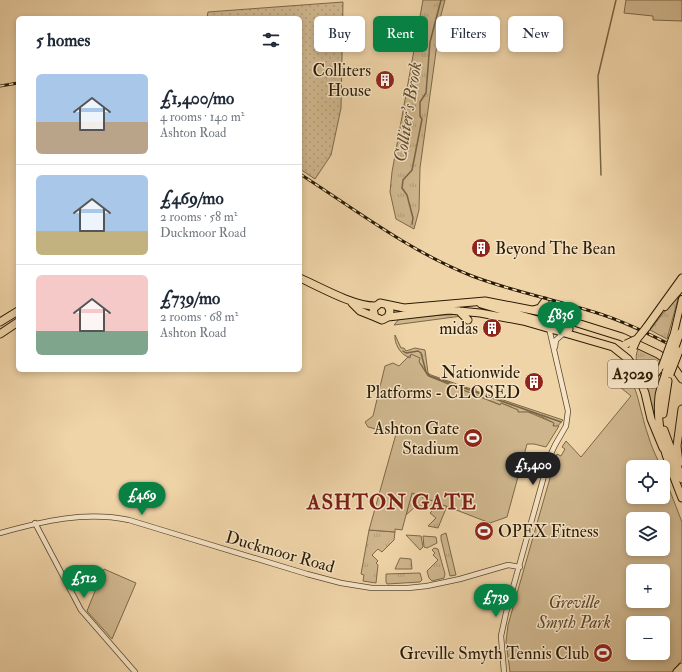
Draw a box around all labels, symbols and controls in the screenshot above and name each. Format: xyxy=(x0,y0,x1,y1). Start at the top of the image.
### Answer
chip: Buy xyxy=(314,16,365,52)
chip: Rent xyxy=(373,16,428,52)
chip: Filters xyxy=(436,16,500,52)
chip: New xyxy=(508,16,563,52)
icon: filters xyxy=(260,29,282,51)
text: 5 homes xyxy=(36,30,90,51)
place label: Colliters House xyxy=(313,60,371,101)
water label: Colliter's Brook xyxy=(389,60,427,164)
building icon: Colliters House xyxy=(374,69,396,91)
text: £1,400/mo xyxy=(160,88,234,109)
icon: home xyxy=(68,90,116,138)
text: 4 rooms · 140 m² xyxy=(160,109,244,125)
text: Ashton Road xyxy=(160,125,226,141)
text: £469/mo xyxy=(160,188,224,209)
icon: home xyxy=(68,191,116,239)
text: 2 rooms · 58 m² xyxy=(160,209,238,225)
text: Duckmoor Road xyxy=(160,225,246,241)
building icon: Beyond The Bean xyxy=(470,237,492,259)
place label: Beyond The Bean xyxy=(495,238,616,260)
text: £739/mo xyxy=(160,288,220,309)
icon: home xyxy=(68,291,116,339)
pin: £836 xyxy=(536,302,584,336)
text: £836 xyxy=(547,307,573,323)
text: 2 rooms · 68 m² xyxy=(160,309,238,325)
building icon: midas xyxy=(481,317,503,339)
place label: midas xyxy=(439,318,478,339)
text: Ashton Road xyxy=(160,325,226,341)
road number: A3029 xyxy=(608,360,658,388)
place label: Nationwide Platforms - CLOSED xyxy=(366,362,520,403)
building icon: Nationwide Platforms - CLOSED xyxy=(523,371,545,393)
place label: Ashton Gate Stadium xyxy=(373,418,459,459)
sports icon: Ashton Gate Stadium xyxy=(462,427,484,449)
pin: £1,400 xyxy=(500,452,566,486)
text: £1,400 xyxy=(514,457,552,473)
map controls xyxy=(626,460,670,660)
button: locate xyxy=(626,460,670,504)
pin: £469 xyxy=(118,482,166,516)
text: £469 xyxy=(128,487,156,503)
district label: ASHTON GATE xyxy=(306,489,477,516)
button: layers xyxy=(626,512,670,556)
sports icon: OPEX Fitness xyxy=(473,520,495,542)
place label: OPEX Fitness xyxy=(498,521,599,542)
street label: Duckmoor Road xyxy=(223,526,338,578)
button: + xyxy=(626,564,670,608)
pin: £512 xyxy=(60,565,108,599)
text: £512 xyxy=(71,570,97,586)
pin: £739 xyxy=(472,584,520,618)
text: £739 xyxy=(483,589,509,605)
park label: Greville Smyth Park xyxy=(536,592,611,633)
button: − xyxy=(626,616,670,660)
sports icon: Greville Smyth Tennis Club xyxy=(592,642,614,664)
place label: Greville Smyth Tennis Club xyxy=(399,643,589,665)

